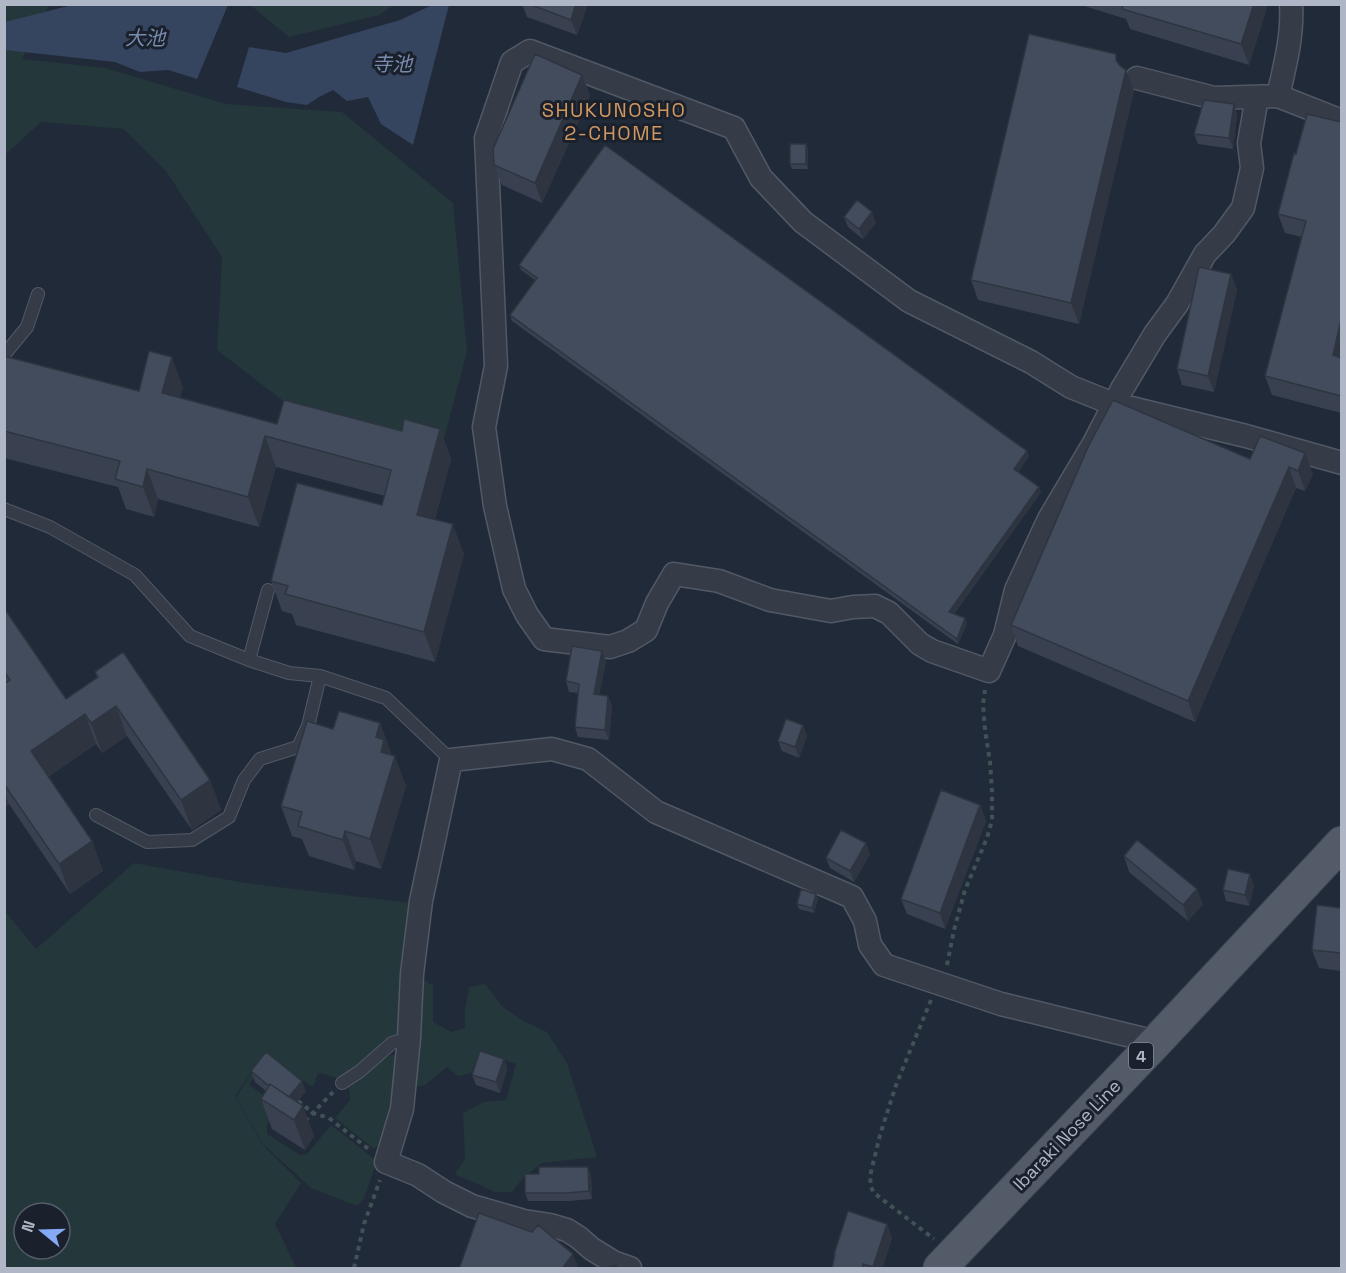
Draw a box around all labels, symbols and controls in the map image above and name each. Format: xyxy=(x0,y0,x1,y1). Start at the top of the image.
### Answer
water label: 大池 xyxy=(125,25,167,51)
water label: 寺池 xyxy=(372,51,414,77)
district label: SHUKUNOSHO 2-CHOME xyxy=(542,97,686,146)
road number: 4 xyxy=(1129,1043,1153,1069)
street label: Ibaraki Nose Line xyxy=(1008,1074,1126,1195)
north arrow xyxy=(12,1201,72,1261)
text: N xyxy=(17,1218,40,1235)

